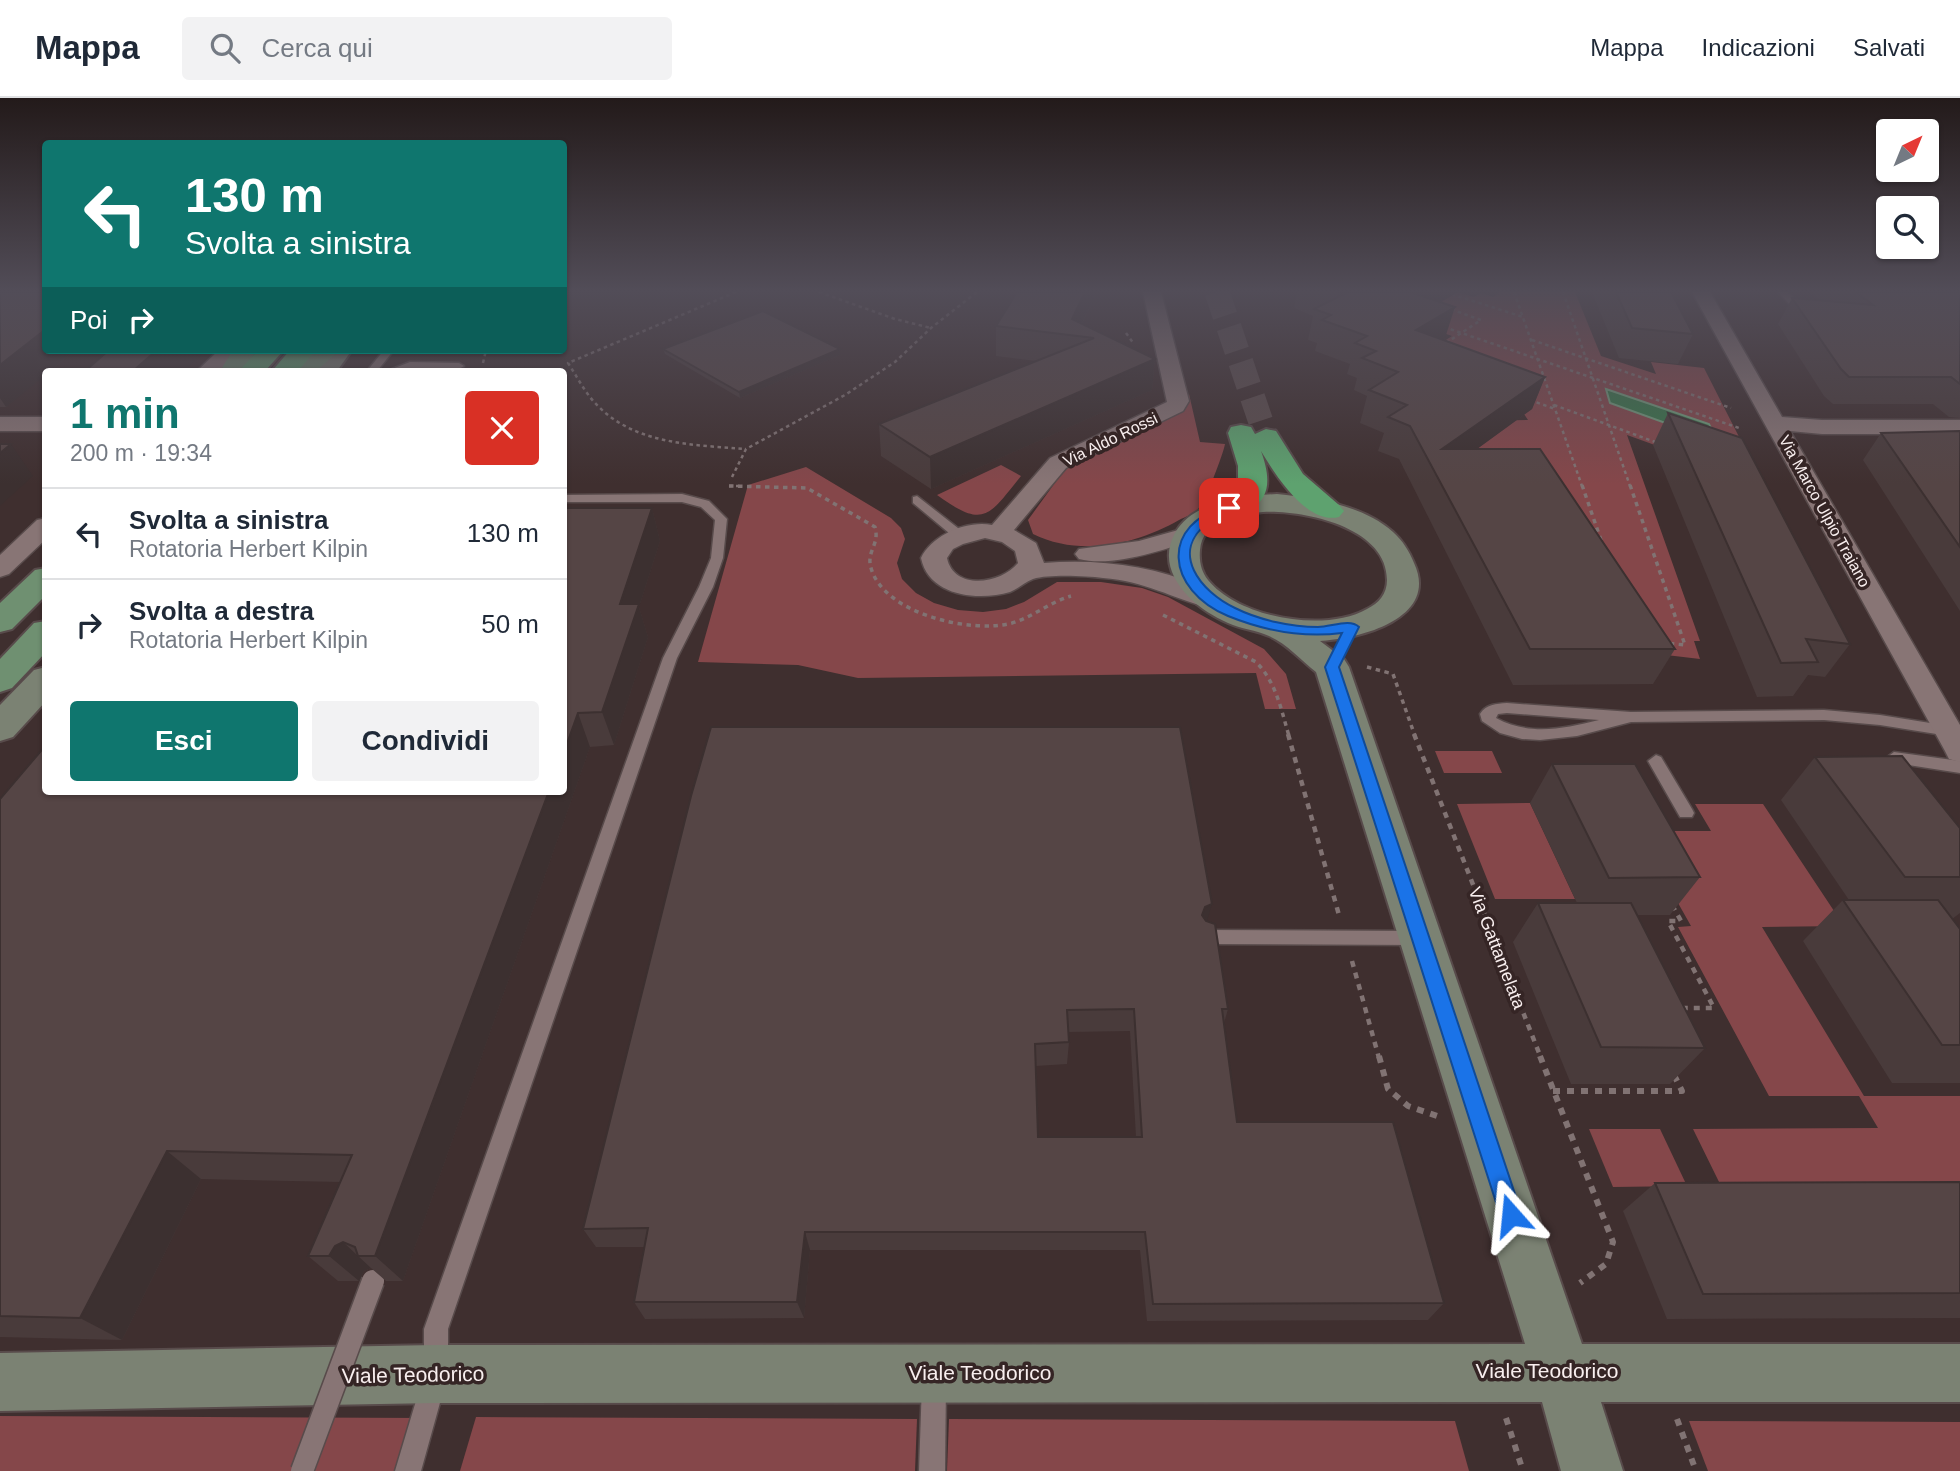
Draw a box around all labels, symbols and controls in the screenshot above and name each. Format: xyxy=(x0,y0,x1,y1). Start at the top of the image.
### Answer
search box xyxy=(182,17,672,80)
text: Mappa xyxy=(35,29,140,66)
icon: search xyxy=(206,29,244,67)
text: Cerca qui xyxy=(262,33,373,63)
text: Mappa xyxy=(1590,34,1664,61)
text: Indicazioni xyxy=(1702,34,1815,61)
text: Salvati xyxy=(1853,34,1925,61)
north arrow xyxy=(1876,119,1939,182)
map controls xyxy=(1876,119,1939,259)
icon: left xyxy=(70,168,161,259)
text: 130 m xyxy=(185,168,324,222)
button: search xyxy=(1876,196,1939,259)
text: Svolta a sinistra xyxy=(185,225,411,261)
icon: right xyxy=(122,301,160,339)
text: Poi xyxy=(70,305,108,335)
text: 1 min xyxy=(70,390,180,437)
button: close xyxy=(465,391,539,465)
street label: Via Aldo Rossi xyxy=(1060,409,1160,470)
street label: Via Marco Ulpio Traiano xyxy=(1776,433,1873,590)
text: 200 m · 19:34 xyxy=(70,440,212,466)
pin xyxy=(1199,478,1259,538)
icon: arrive xyxy=(1210,489,1248,527)
text: Svolta a sinistra xyxy=(129,505,328,535)
icon: left xyxy=(70,515,108,553)
text: 130 m xyxy=(467,518,539,548)
text: Rotatoria Herbert Kilpin xyxy=(129,536,368,562)
text: Svolta a destra xyxy=(129,596,314,626)
icon: right xyxy=(70,606,108,644)
text: 50 m xyxy=(481,609,539,639)
text: Rotatoria Herbert Kilpin xyxy=(129,627,368,653)
button: Esci xyxy=(70,701,298,781)
button: Condividi xyxy=(312,701,539,781)
street label: Via Gattamelata xyxy=(1465,884,1530,1013)
position arrow xyxy=(1474,1178,1548,1252)
street label: Viale Teodorico xyxy=(1476,1359,1618,1382)
street label: Viale Teodorico xyxy=(909,1361,1051,1384)
street label: Viale Teodorico xyxy=(341,1362,485,1387)

